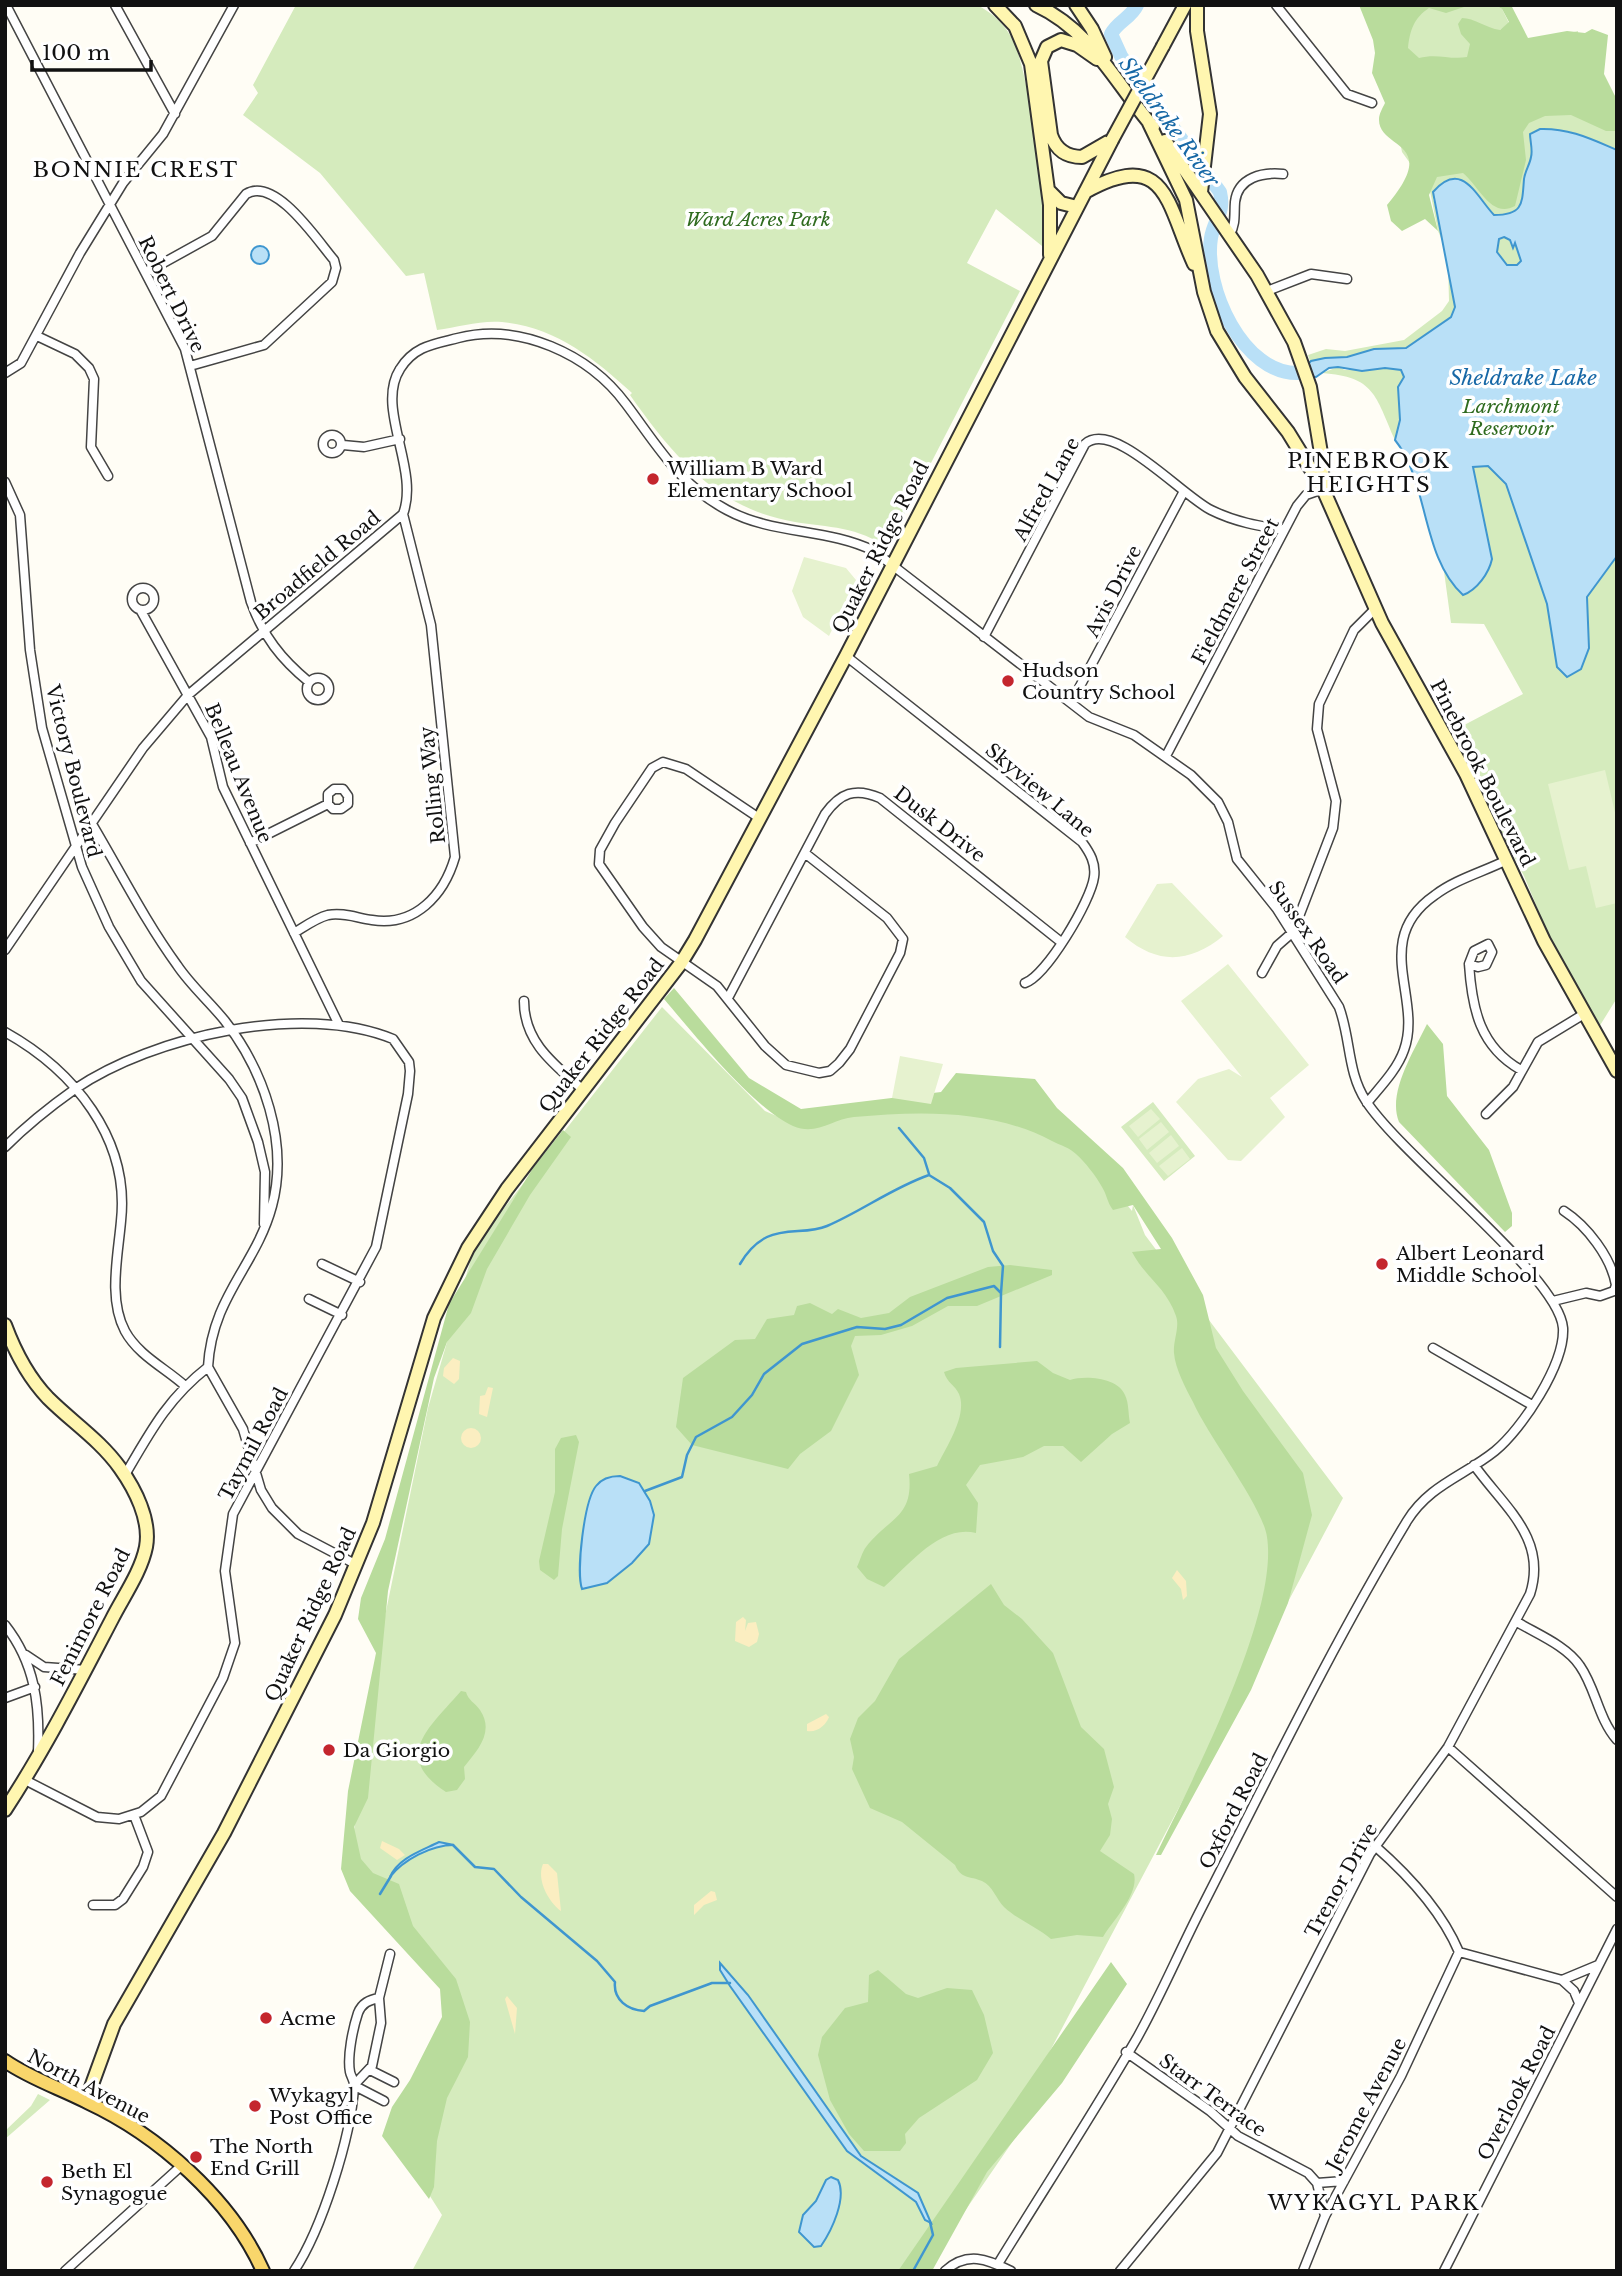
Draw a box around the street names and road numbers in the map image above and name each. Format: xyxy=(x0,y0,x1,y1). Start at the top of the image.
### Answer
street label: Robert Drive xyxy=(133,232,210,356)
street label: Alfred Lane xyxy=(1008,433,1084,546)
street label: Quaker Ridge Road xyxy=(827,457,934,637)
street label: Broadfield Road xyxy=(250,506,385,625)
street label: Fieldmere Street xyxy=(1187,513,1284,668)
street label: Avis Drive xyxy=(1080,541,1146,642)
street label: Pinebrook Boulevard xyxy=(1425,676,1540,871)
street label: Victory Boulevard xyxy=(41,681,106,860)
street label: Belleau Avenue xyxy=(200,700,277,847)
street label: Rolling Way xyxy=(415,725,450,845)
street label: Skyview Lane xyxy=(981,738,1098,842)
street label: Dusk Drive xyxy=(890,782,990,867)
street label: Sussex Road xyxy=(1264,876,1352,988)
street label: Quaker Ridge Road xyxy=(534,953,669,1117)
street label: Taymil Road xyxy=(214,1384,293,1505)
street label: Quaker Ridge Road xyxy=(260,1523,361,1705)
street label: Fenimore Road xyxy=(46,1545,135,1690)
street label: Oxford Road xyxy=(1194,1749,1273,1873)
street label: Trenor Drive xyxy=(1300,1819,1382,1942)
street label: Overlook Road xyxy=(1473,2022,1560,2164)
street label: Jerome Avenue xyxy=(1320,2034,1411,2177)
street label: North Avenue xyxy=(24,2045,154,2128)
street label: Starr Terrace xyxy=(1155,2049,1271,2142)

